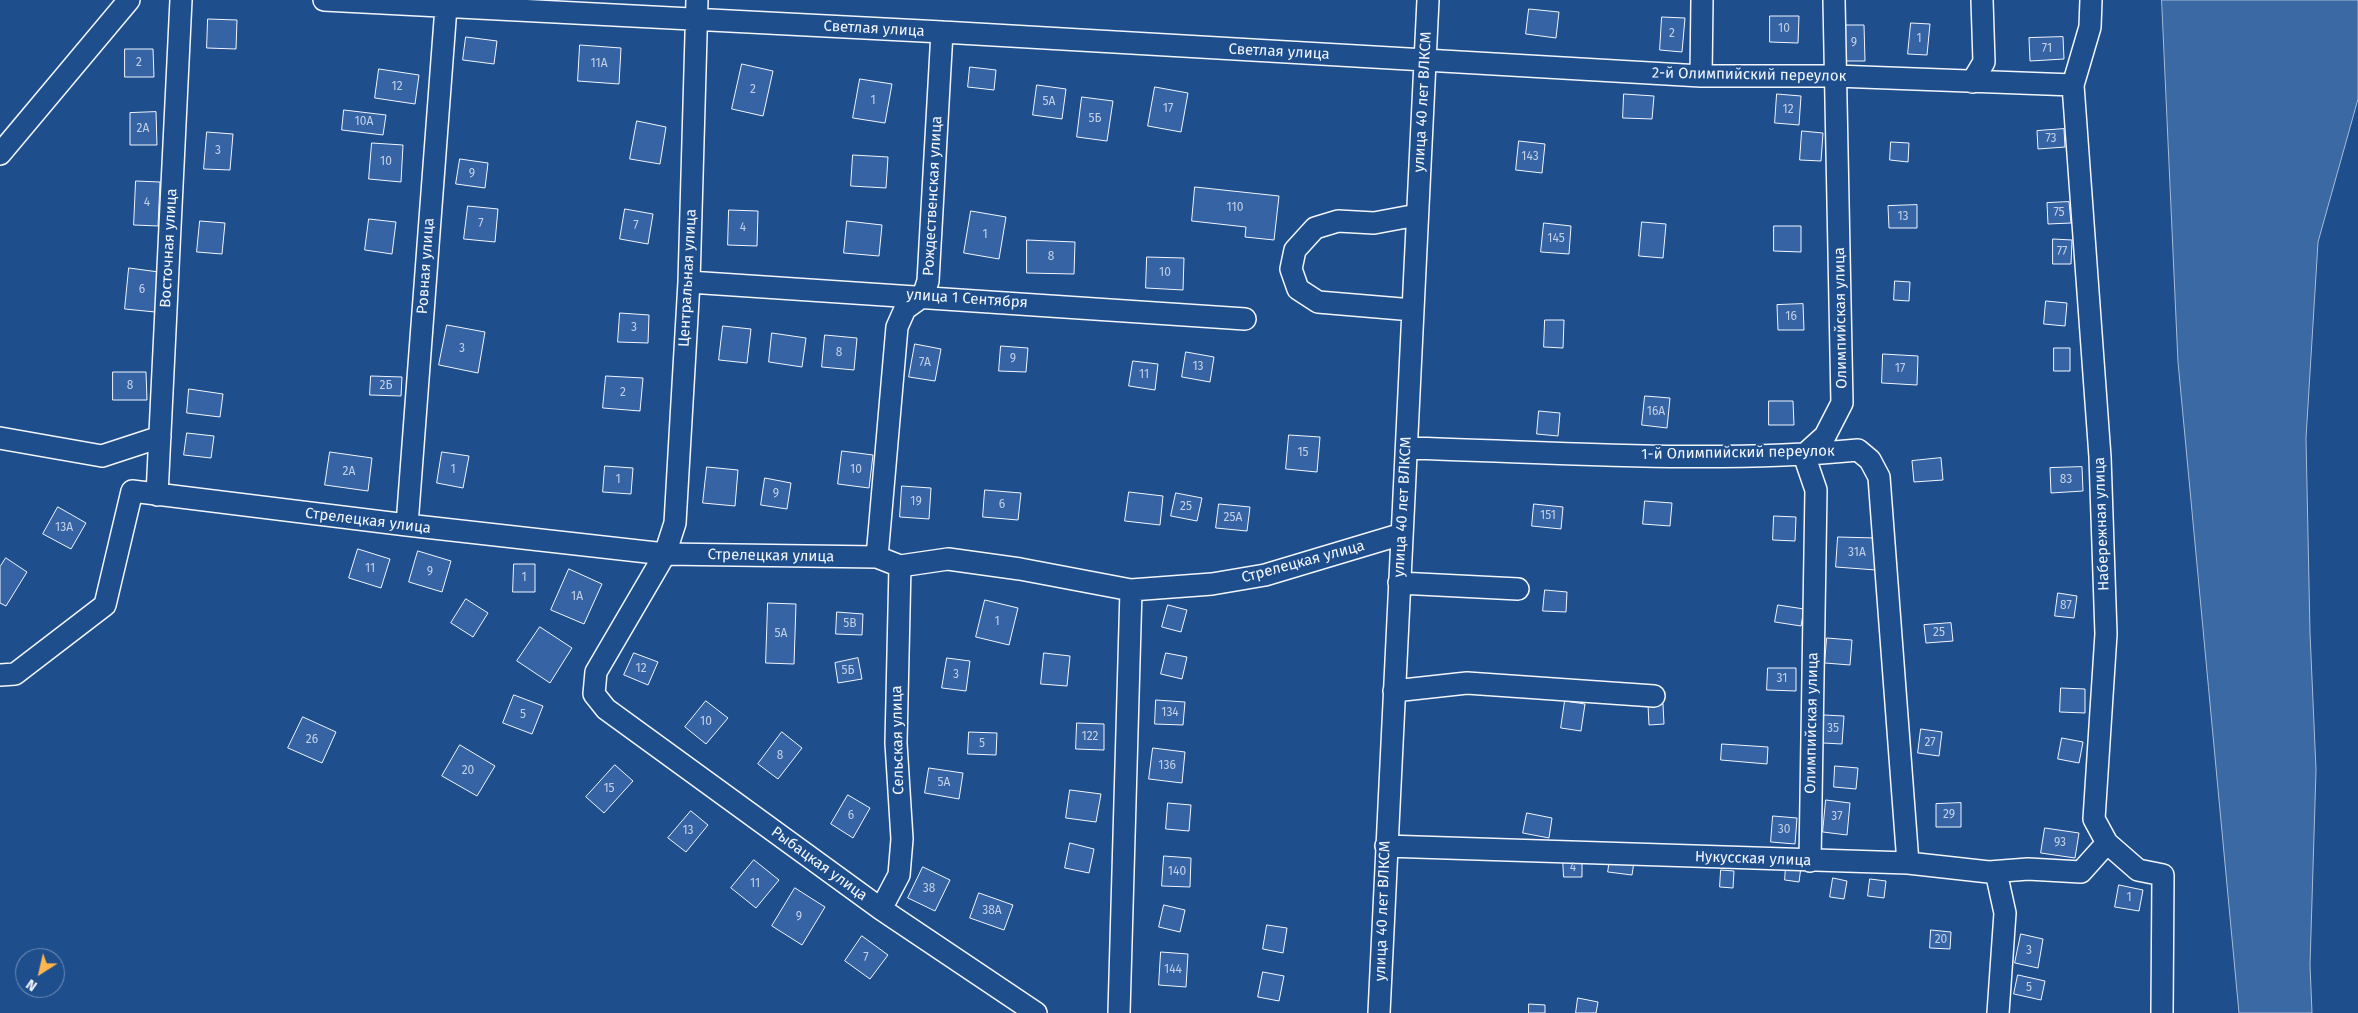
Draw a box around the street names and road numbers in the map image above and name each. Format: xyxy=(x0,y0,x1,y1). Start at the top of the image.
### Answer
street label: Светлая улица xyxy=(823,17,925,41)
street label: улица 40 лет ВЛКСМ xyxy=(1410,31,1436,173)
street label: Светлая улица xyxy=(1228,40,1330,64)
street label: 2-й Олимпийский переулок xyxy=(1652,64,1846,86)
street label: Рождественская улица xyxy=(920,115,946,277)
street label: Восточная улица xyxy=(157,188,181,308)
street label: Центральная улица xyxy=(675,209,701,347)
street label: Ровная улица xyxy=(414,217,438,315)
street label: Олимпийская улица xyxy=(1831,247,1851,389)
street label: улица 1 Сентября xyxy=(906,286,1028,312)
street label: улица 40 лет ВЛКСМ xyxy=(1390,436,1416,578)
street label: 1-й Олимпийский переулок xyxy=(1641,442,1835,464)
street label: Набережная улица xyxy=(2091,457,2113,591)
street label: Стрелецкая улица xyxy=(304,504,432,538)
street label: Стрелецкая улица xyxy=(1239,537,1367,587)
street label: Стрелецкая улица xyxy=(708,546,834,566)
street label: Олимпийская улица xyxy=(1802,652,1822,794)
street label: Сельская улица xyxy=(888,685,908,795)
street label: Рыбацкая улица xyxy=(767,823,871,905)
street label: улица 40 лет ВЛКСМ xyxy=(1372,840,1394,982)
street label: Нукусская улица xyxy=(1694,848,1812,870)

